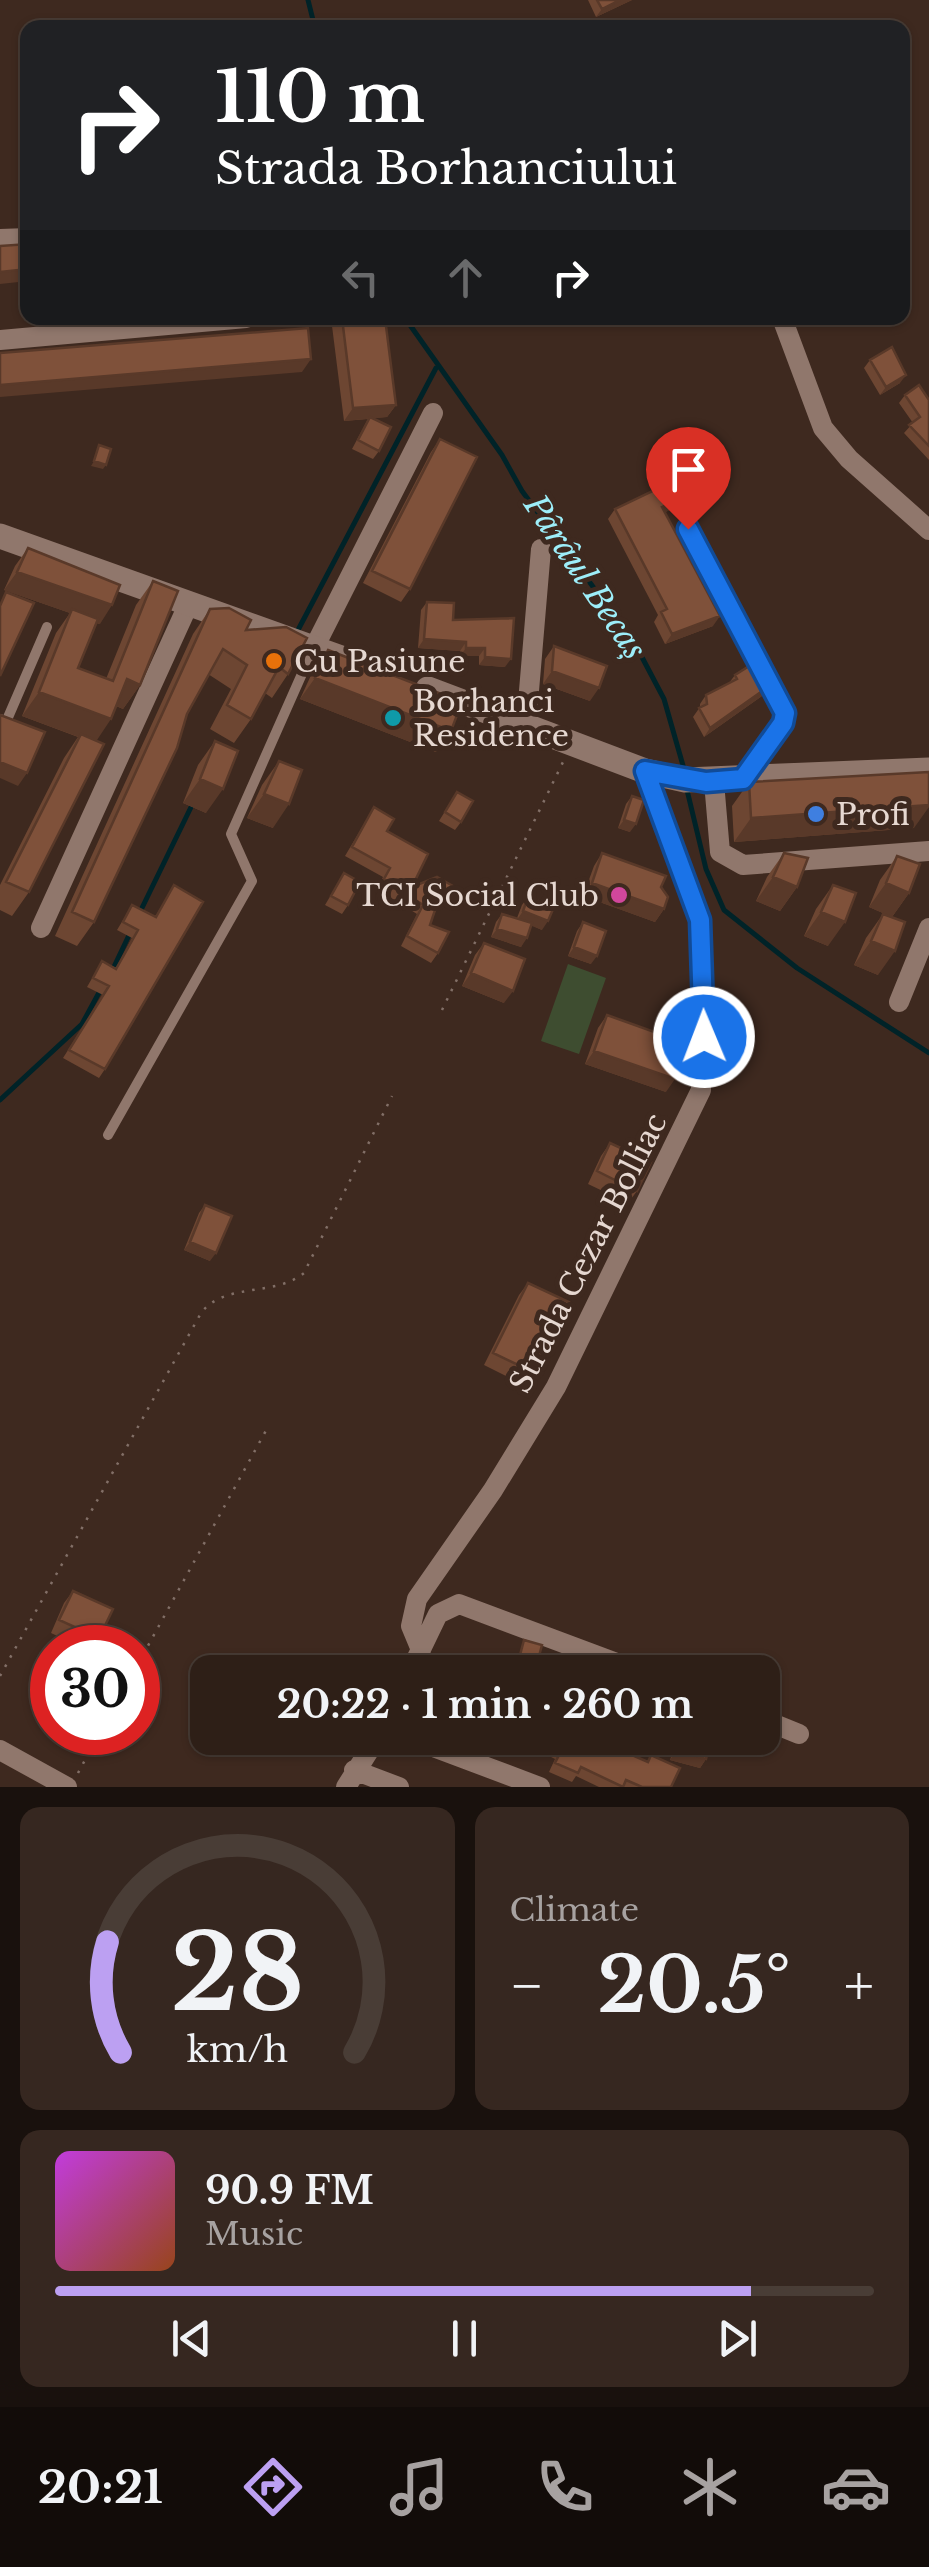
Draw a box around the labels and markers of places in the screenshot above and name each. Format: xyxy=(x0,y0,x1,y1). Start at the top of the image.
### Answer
pin xyxy=(646,427,731,530)
place label: Cu Pasiune xyxy=(294,643,465,680)
marker: Cu Pasiune xyxy=(263,650,285,672)
place label: Borhanci Residence xyxy=(413,683,569,754)
marker: Borhanci Residence xyxy=(382,707,404,729)
place label: Profi xyxy=(836,796,910,833)
marker: Profi xyxy=(805,803,827,825)
place label: TCI Social Club xyxy=(356,877,599,914)
marker: TCI Social Club xyxy=(608,884,630,906)

